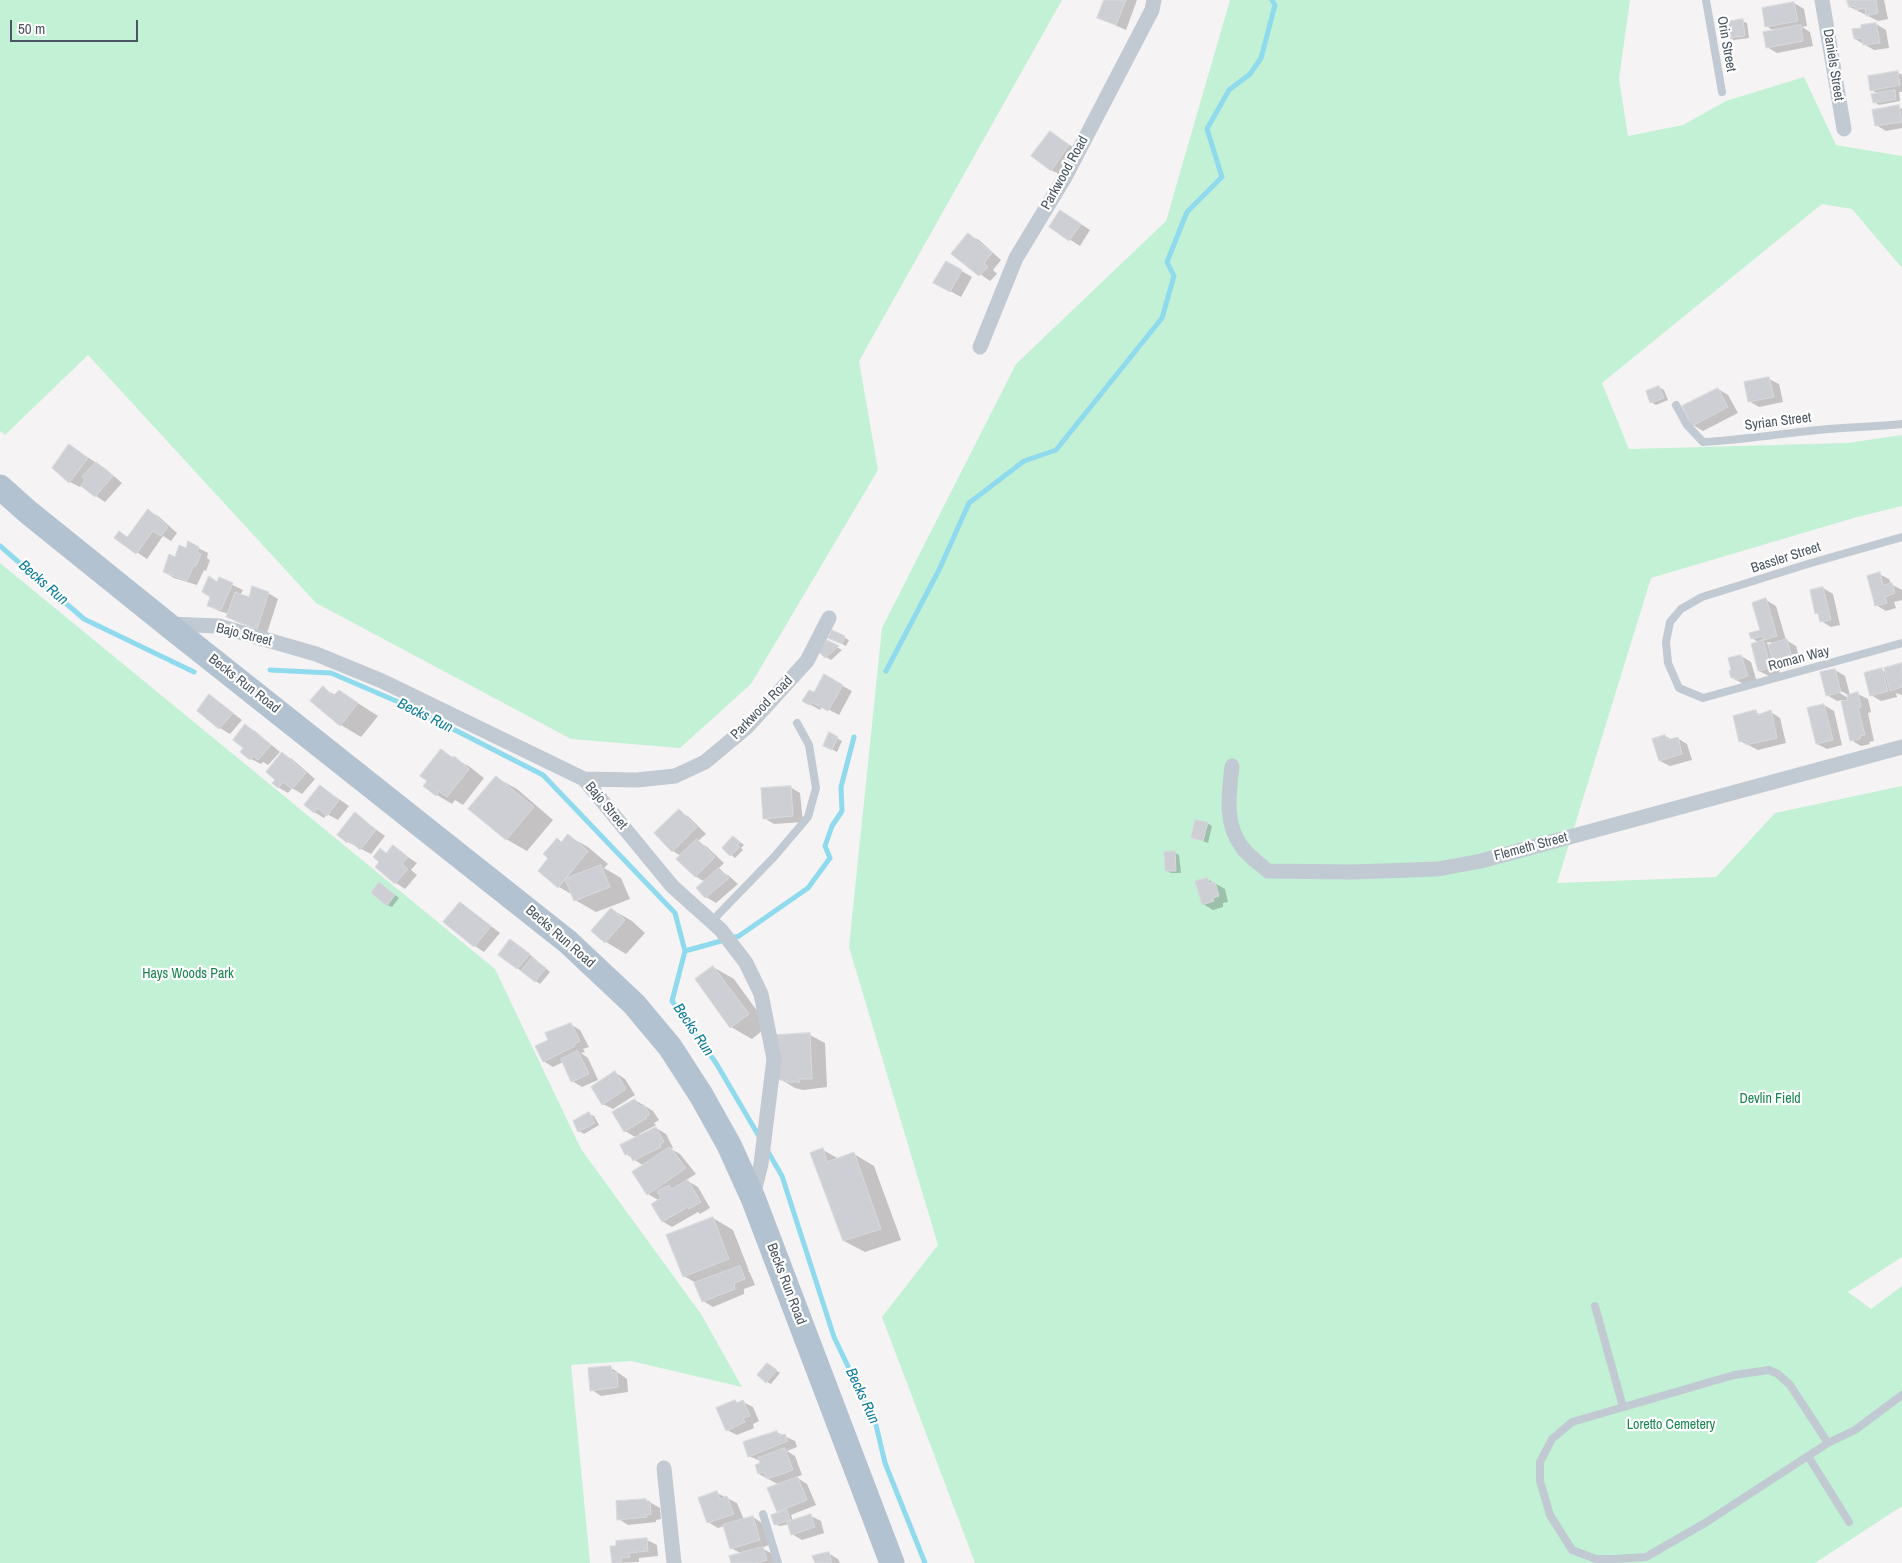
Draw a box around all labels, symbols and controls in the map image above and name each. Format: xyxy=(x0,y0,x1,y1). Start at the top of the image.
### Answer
scale bar xyxy=(12,10,140,42)
street label: Orin Street xyxy=(1713,15,1739,73)
text: 50 m xyxy=(18,18,45,39)
street label: Daniels Street xyxy=(1819,28,1847,102)
street label: Parkwood Road xyxy=(1038,133,1092,213)
street label: Syrian Street xyxy=(1744,410,1812,434)
street label: Bassler Street xyxy=(1749,539,1823,577)
water label: Becks Run xyxy=(15,557,71,609)
street label: Bajo Street xyxy=(214,620,274,650)
street label: Roman Way xyxy=(1767,643,1831,675)
street label: Becks Run Road xyxy=(205,651,283,717)
street label: Parkwood Road xyxy=(728,673,796,743)
water label: Becks Run xyxy=(394,695,456,737)
street label: Bajo Street xyxy=(581,779,631,833)
street label: Flemeth Street xyxy=(1492,829,1570,865)
street label: Becks Run Road xyxy=(522,902,598,972)
park label: Hays Woods Park xyxy=(142,966,234,982)
water label: Becks Run xyxy=(669,1000,717,1060)
park label: Devlin Field xyxy=(1739,1091,1801,1107)
street label: Becks Run Road xyxy=(763,1241,809,1327)
water label: Becks Run xyxy=(841,1365,883,1427)
park label: Loretto Cemetery xyxy=(1627,1417,1715,1433)

